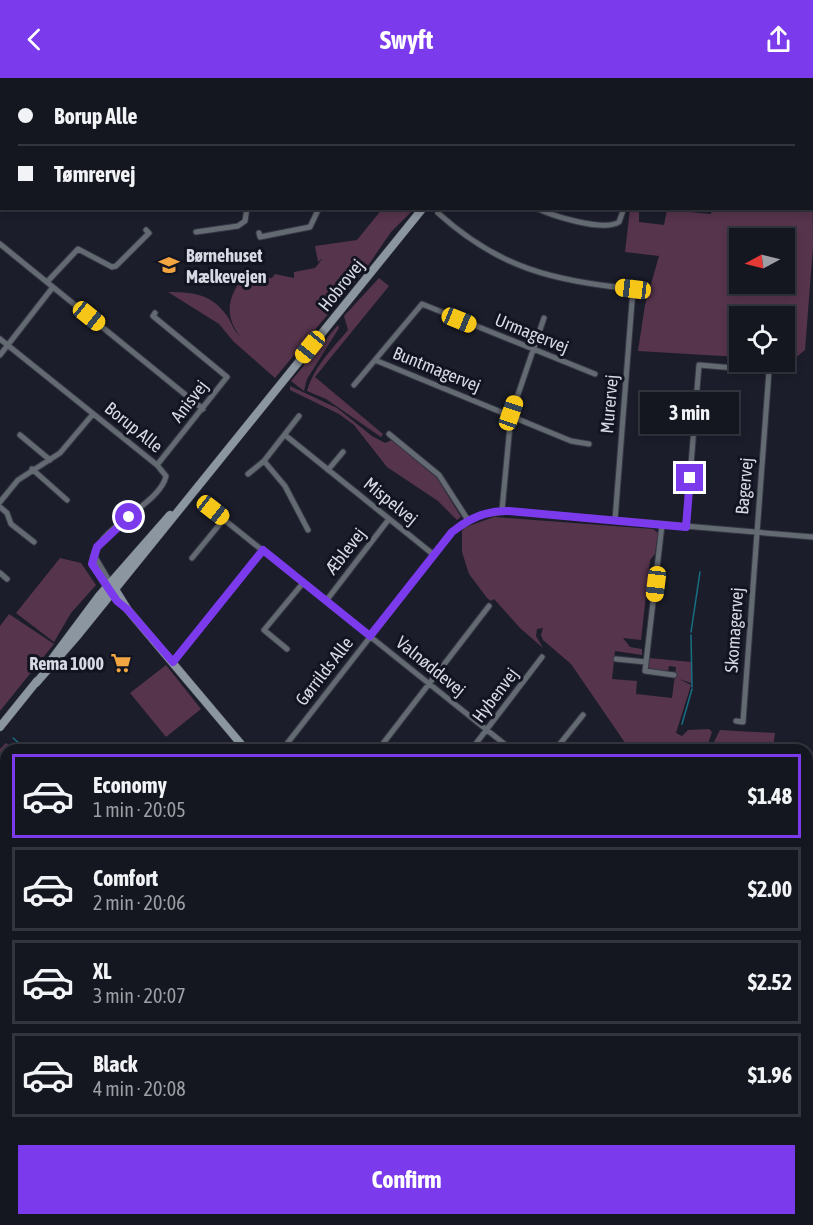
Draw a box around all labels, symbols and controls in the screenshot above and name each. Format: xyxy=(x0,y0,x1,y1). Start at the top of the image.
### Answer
icon: back xyxy=(18,23,51,56)
icon: share xyxy=(762,23,795,56)
text: Swyft xyxy=(380,24,433,55)
text: Borup Alle xyxy=(54,103,138,129)
text: Tømrervej xyxy=(54,161,135,187)
north arrow xyxy=(729,228,795,294)
map controls xyxy=(729,228,795,372)
place label: Børnehuset Mælkevejen xyxy=(186,245,267,287)
school or university icon: Børnehuset Mælkevejen xyxy=(157,253,181,277)
street label: Hobrovej xyxy=(314,255,368,315)
car xyxy=(614,278,652,300)
car xyxy=(69,298,109,334)
car xyxy=(439,305,479,335)
button: locate xyxy=(729,306,795,372)
street label: Urmagervej xyxy=(492,309,572,357)
car xyxy=(292,327,328,367)
street label: Buntmagervej xyxy=(390,342,484,396)
street label: Murervej xyxy=(596,374,622,434)
street label: Anisvej xyxy=(166,376,212,426)
callout: 3 min xyxy=(640,391,740,433)
car xyxy=(497,393,525,433)
street label: Borup Alle xyxy=(101,397,167,457)
text: 3 min xyxy=(669,401,710,424)
street label: Bagervej xyxy=(731,457,757,515)
route end xyxy=(676,464,703,491)
street label: Mispelvej xyxy=(360,473,422,529)
car xyxy=(193,492,233,528)
route start xyxy=(115,503,142,530)
street label: Æblevej xyxy=(320,524,370,578)
car xyxy=(645,565,667,603)
street label: Skomagervej xyxy=(721,587,747,673)
street label: Valnøddevej xyxy=(392,632,470,700)
street label: Gørrilds Alle xyxy=(291,633,357,709)
supermarket icon: Rema 1000 xyxy=(109,651,133,675)
place label: Rema 1000 xyxy=(29,653,104,674)
street label: Hybenvej xyxy=(468,664,522,726)
icon: car xyxy=(21,769,75,823)
text: Economy xyxy=(93,772,167,798)
text: $1.48 xyxy=(748,783,792,809)
text: 1 min · 20:05 xyxy=(93,798,186,821)
icon: car xyxy=(21,862,75,916)
text: Comfort xyxy=(93,865,158,891)
text: $2.00 xyxy=(748,876,792,902)
text: 2 min · 20:06 xyxy=(93,891,186,914)
icon: car xyxy=(21,955,75,1009)
text: XL xyxy=(93,958,111,984)
text: $2.52 xyxy=(748,969,792,995)
text: 3 min · 20:07 xyxy=(93,984,186,1007)
icon: car xyxy=(21,1048,75,1102)
text: Black xyxy=(93,1051,137,1077)
text: $1.96 xyxy=(748,1062,792,1088)
text: 4 min · 20:08 xyxy=(93,1077,186,1100)
button: Confirm xyxy=(18,1145,795,1214)

